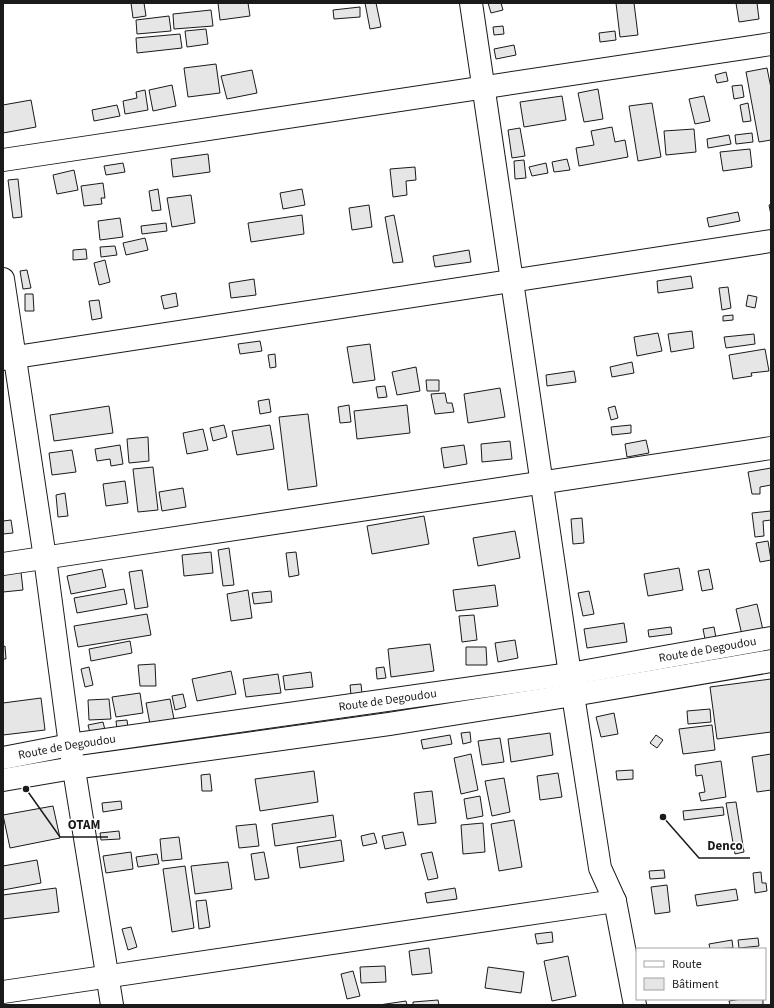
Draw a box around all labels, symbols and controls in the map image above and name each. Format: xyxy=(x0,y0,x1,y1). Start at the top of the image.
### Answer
street label: Route de Degoudou xyxy=(657,633,758,667)
street label: Route de Degoudou xyxy=(337,685,438,716)
street label: Route de Degoudou xyxy=(17,731,117,764)
callout: OTAM xyxy=(60,812,108,837)
text: OTAM xyxy=(68,816,100,834)
callout: Denco xyxy=(699,833,750,858)
text: Denco xyxy=(707,837,743,855)
legend xyxy=(636,948,766,1000)
text: Route xyxy=(672,956,702,973)
text: Bâtiment xyxy=(672,976,718,993)

